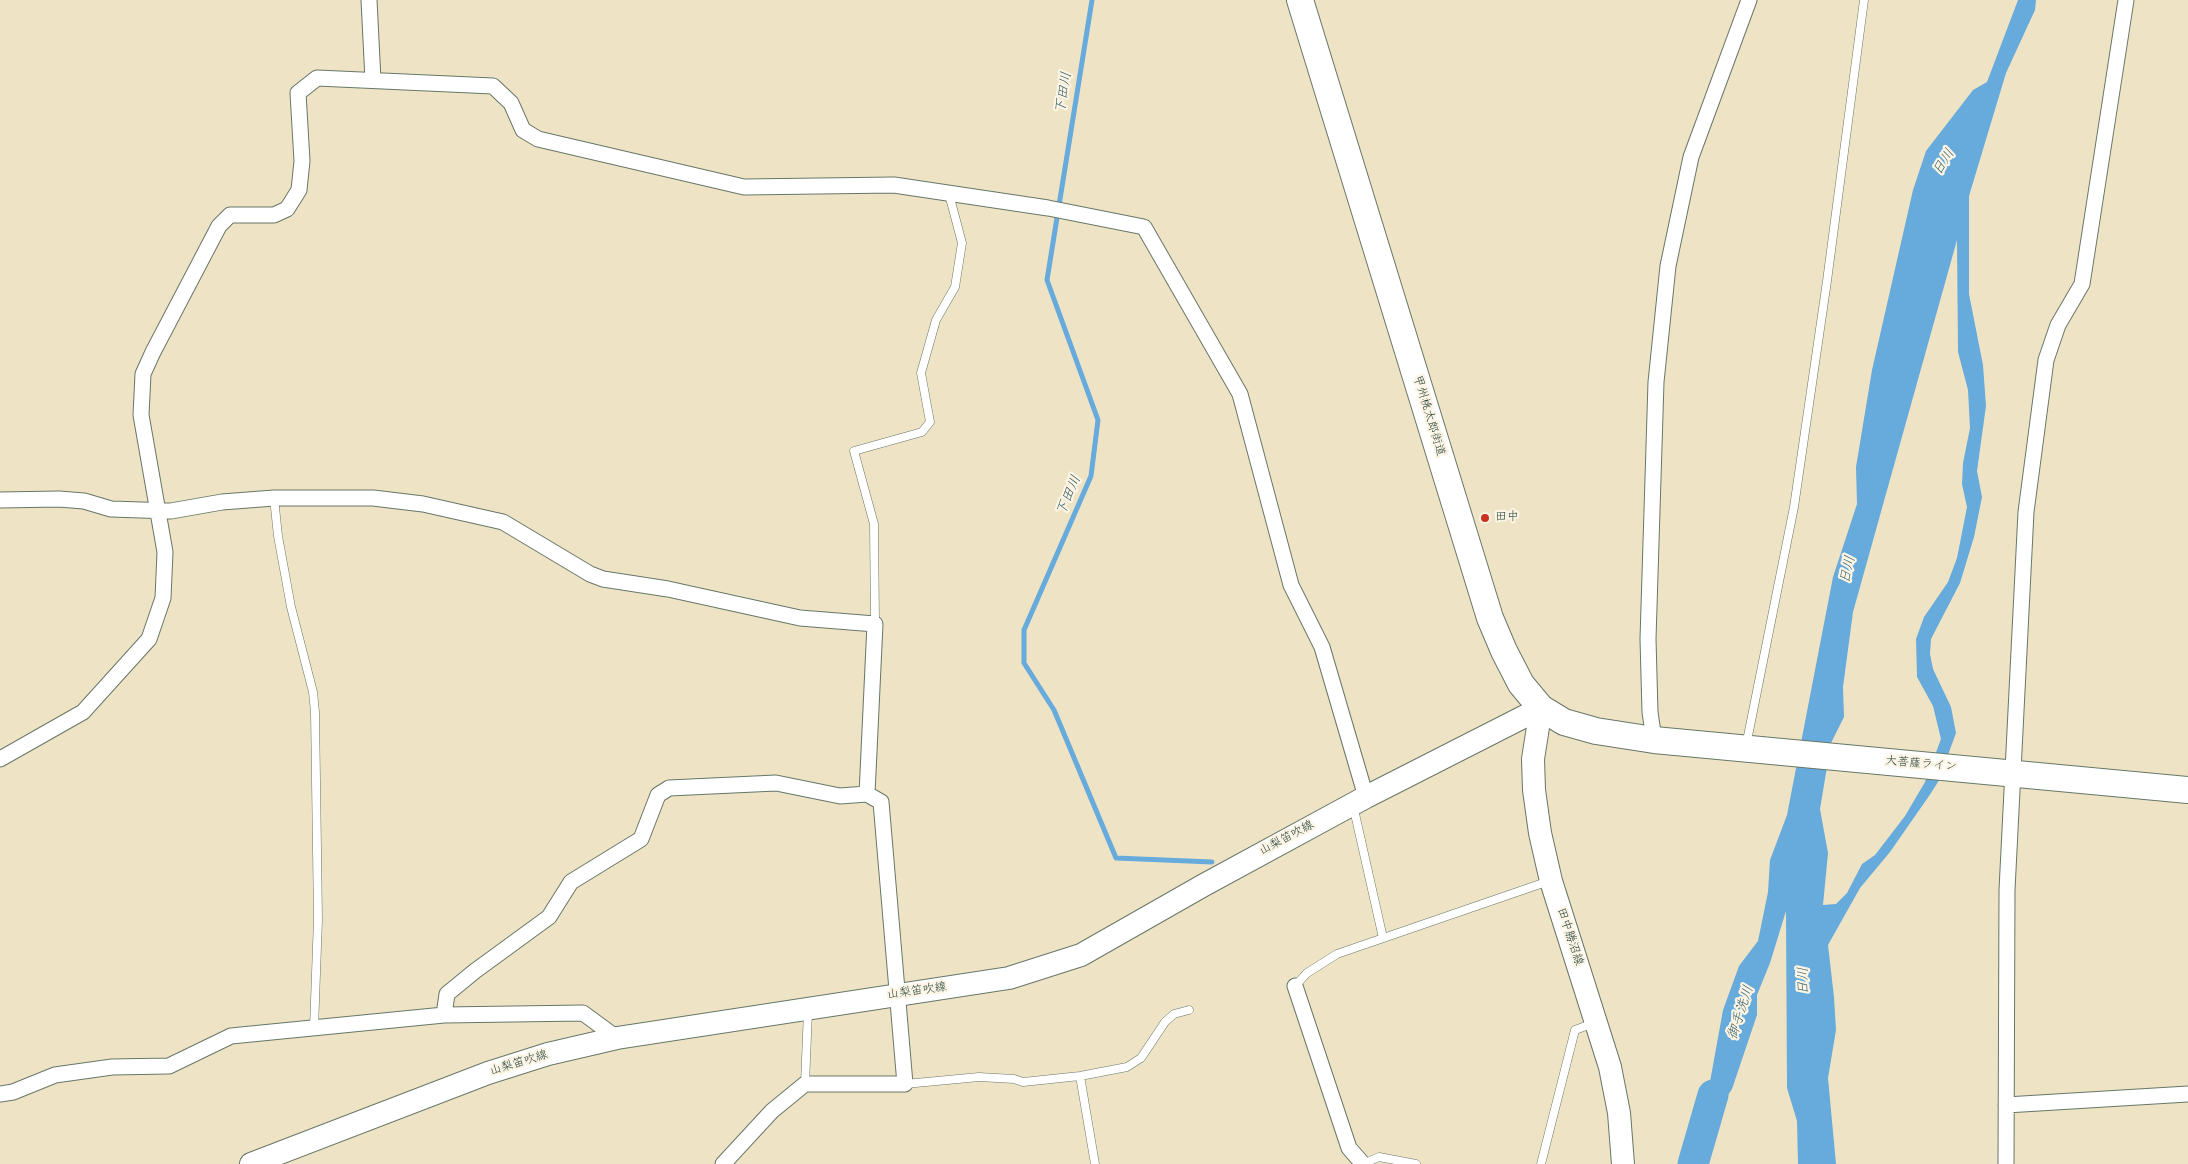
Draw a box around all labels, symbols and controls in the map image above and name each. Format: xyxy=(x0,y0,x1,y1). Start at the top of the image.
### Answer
water label: 下田川 xyxy=(1053,71,1077,115)
water label: 日川 xyxy=(1930,147,1960,179)
street label: 甲州桃太郎街道 xyxy=(1409,374,1447,458)
water label: 下田川 xyxy=(1054,473,1086,519)
place label: 田中 xyxy=(1495,511,1519,525)
marker: 田中 xyxy=(1479,512,1491,524)
water label: 日川 xyxy=(1838,554,1860,586)
street label: 大菩薩ライン xyxy=(1885,755,1957,775)
street label: 山梨笛吹線 xyxy=(1257,819,1317,859)
street label: 田中勝沼線 xyxy=(1553,906,1585,968)
water label: 日川 xyxy=(1796,967,1814,995)
street label: 山梨笛吹線 xyxy=(886,981,948,1003)
water label: 御手洗川 xyxy=(1725,984,1759,1042)
street label: 山梨笛吹線 xyxy=(488,1048,550,1080)

